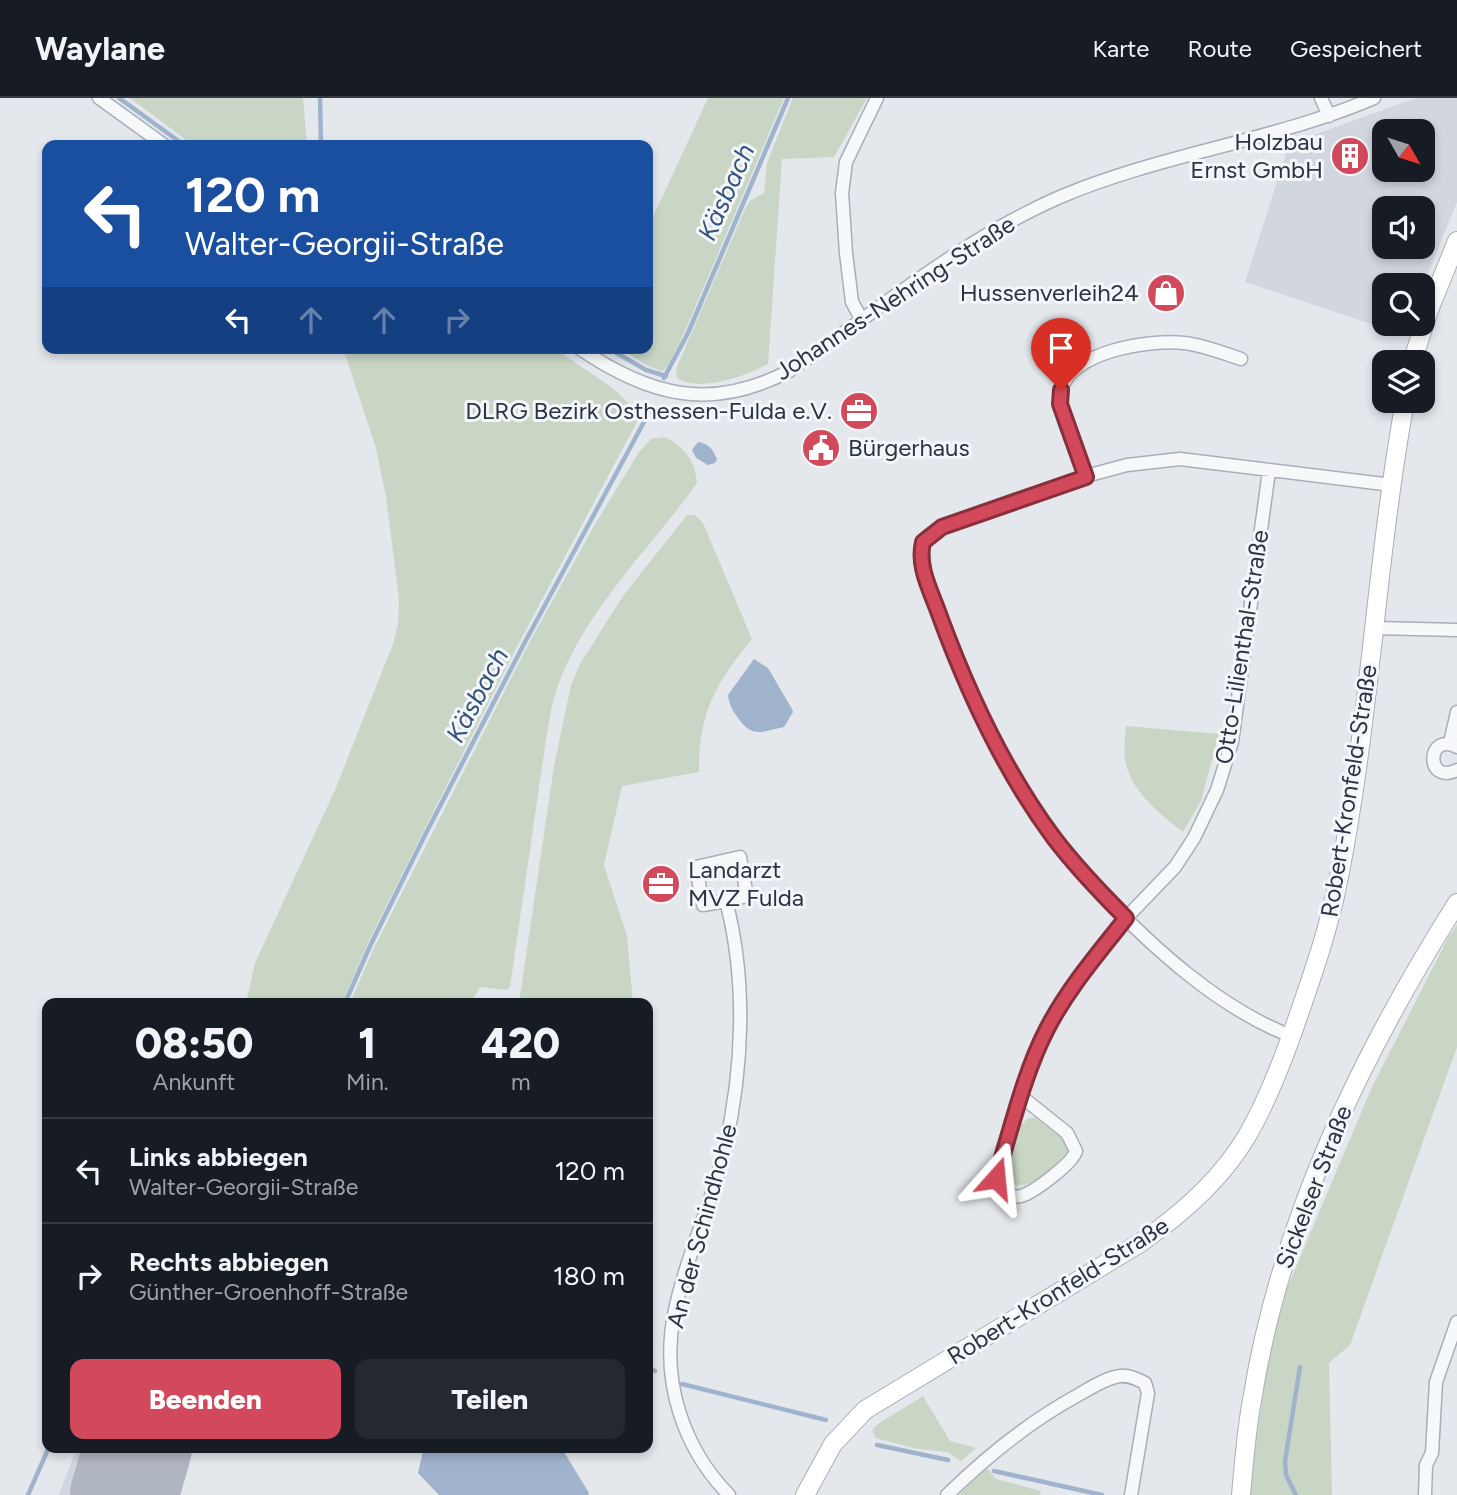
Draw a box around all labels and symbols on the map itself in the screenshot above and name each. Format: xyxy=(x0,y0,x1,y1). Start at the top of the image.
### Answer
north arrow xyxy=(1372,119,1435,182)
place label: Holzbau Ernst GmbH xyxy=(1190,127,1323,184)
building icon: Holzbau Ernst GmbH xyxy=(1329,135,1371,177)
water label: Käsbach xyxy=(691,139,761,245)
street label: Johannes-Nehring-Straße xyxy=(769,209,1020,386)
shop icon: Hussenverleih24 xyxy=(1145,272,1187,314)
place label: Hussenverleih24 xyxy=(960,278,1139,307)
pin xyxy=(1031,318,1091,390)
office icon: DLRG Bezirk Osthessen-Fulda e.V. xyxy=(838,390,880,432)
place label: DLRG Bezirk Osthessen-Fulda e.V. xyxy=(465,396,832,425)
public building icon: Bürgerhaus xyxy=(800,427,842,469)
place label: Bürgerhaus xyxy=(848,433,970,462)
street label: Otto-Lilienthal-Straße xyxy=(1209,528,1274,766)
water label: Käsbach xyxy=(439,642,515,748)
street label: Robert-Kronfeld-Straße xyxy=(1314,663,1383,919)
place label: Landarzt MVZ Fulda xyxy=(688,855,804,912)
office icon: Landarzt MVZ Fulda xyxy=(640,863,682,905)
street label: Sickelser Straße xyxy=(1269,1101,1358,1272)
street label: An der Schindhohle xyxy=(660,1121,743,1331)
position arrow xyxy=(959,1141,1033,1215)
street label: Robert-Kronfeld-Straße xyxy=(942,1211,1174,1371)

